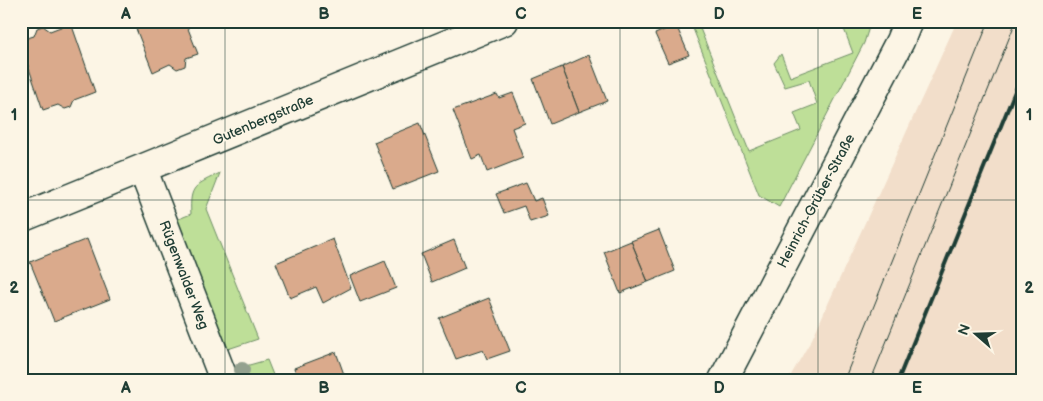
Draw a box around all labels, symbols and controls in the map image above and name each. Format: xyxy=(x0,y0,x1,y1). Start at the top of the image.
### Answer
text: A xyxy=(120,5,131,24)
text: B xyxy=(318,5,330,24)
text: C xyxy=(515,5,527,24)
text: D xyxy=(713,5,725,24)
text: E xyxy=(912,5,922,24)
street label: Gutenbergstraße xyxy=(210,91,316,149)
text: 1 xyxy=(11,106,17,125)
text: 1 xyxy=(1026,106,1032,125)
street label: Heinrich-Grüber-Straße xyxy=(773,131,859,271)
street label: Rügenwalder Weg xyxy=(155,218,213,332)
text: 2 xyxy=(9,279,19,298)
text: 2 xyxy=(1024,279,1034,298)
north arrow xyxy=(950,308,1000,358)
text: N xyxy=(954,322,974,338)
text: A xyxy=(120,379,131,398)
text: B xyxy=(318,379,330,398)
text: C xyxy=(515,379,527,398)
text: D xyxy=(713,379,725,398)
text: E xyxy=(912,379,922,398)

